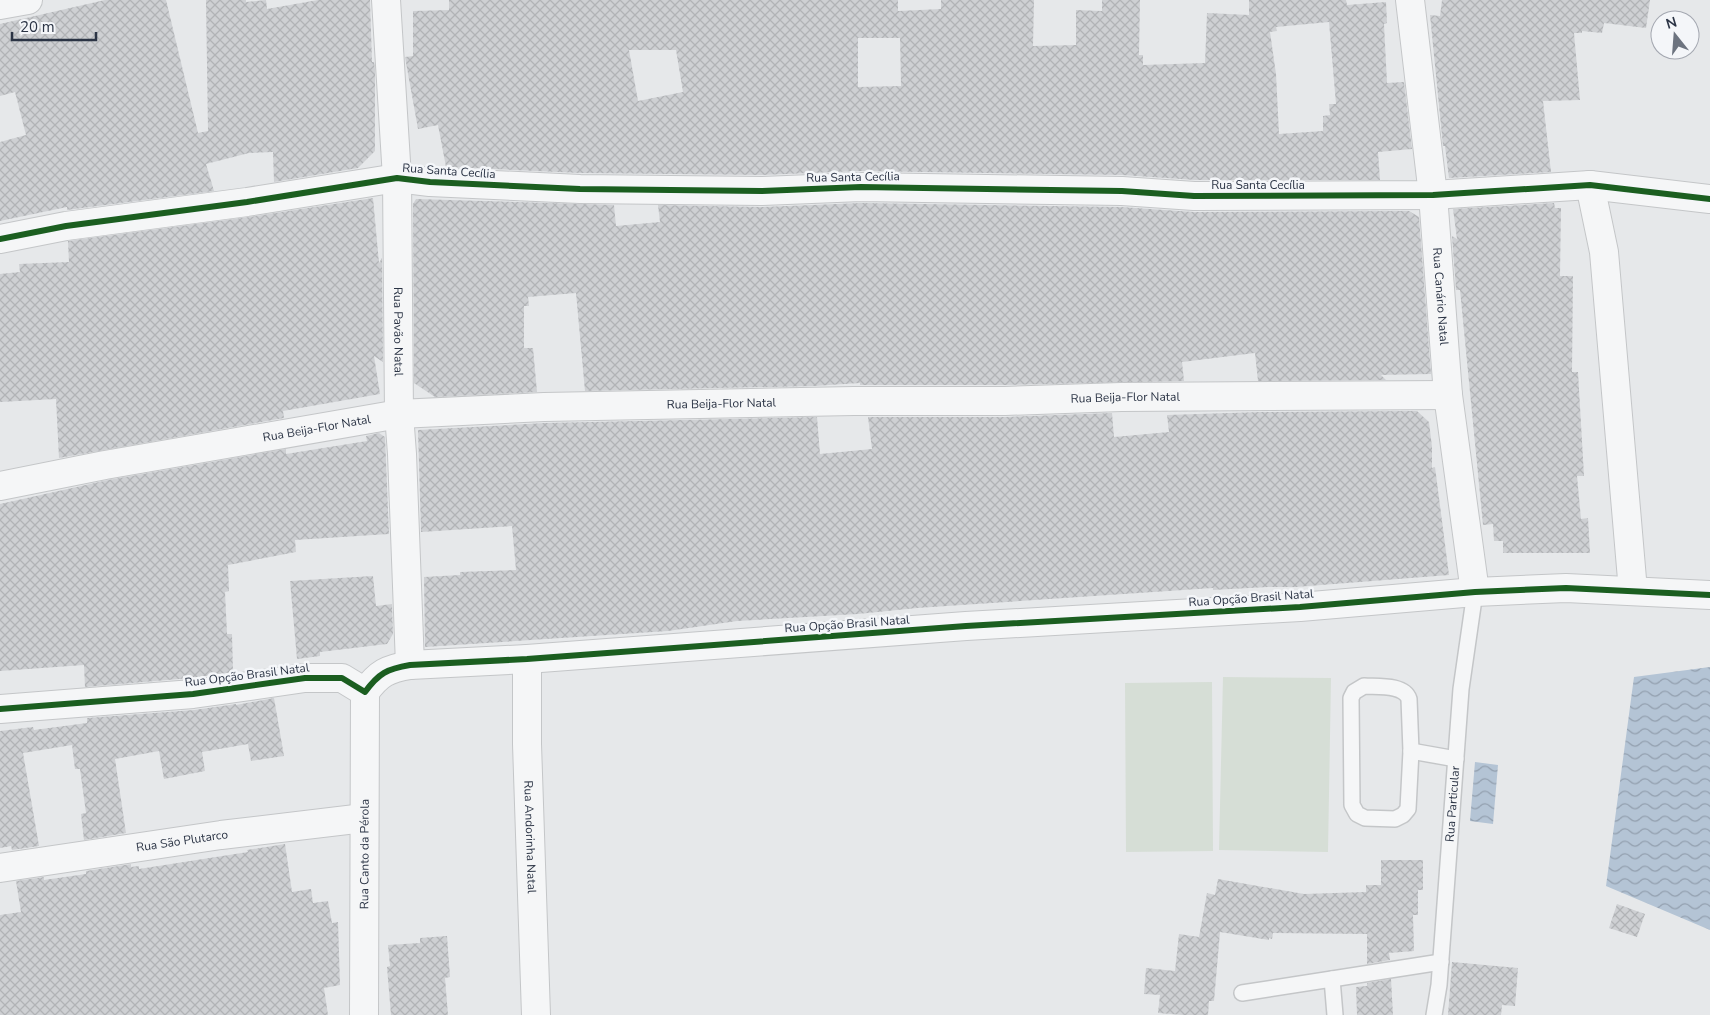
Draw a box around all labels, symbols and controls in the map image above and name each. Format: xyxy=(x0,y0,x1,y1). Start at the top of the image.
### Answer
scale bar xyxy=(12,10,96,42)
north arrow xyxy=(1650,10,1700,60)
text: N xyxy=(1664,12,1679,34)
text: 20 m xyxy=(20,17,55,37)
street label: Rua Santa Cecília xyxy=(402,160,496,182)
street label: Rua Santa Cecília xyxy=(806,168,900,186)
street label: Rua Santa Cecília xyxy=(1211,177,1305,193)
street label: Rua Canário Natal xyxy=(1429,247,1452,346)
street label: Rua Pavão Natal xyxy=(390,287,407,377)
street label: Rua Beija-Flor Natal xyxy=(1070,389,1180,407)
street label: Rua Beija-Flor Natal xyxy=(666,395,777,413)
street label: Rua Beija-Flor Natal xyxy=(261,411,372,445)
street label: Rua Opção Brasil Natal xyxy=(1188,586,1314,610)
street label: Rua Opção Brasil Natal xyxy=(784,612,910,636)
street label: Rua Opção Brasil Natal xyxy=(184,659,311,691)
street label: Rua Particular xyxy=(1442,765,1463,842)
street label: Rua Andorinha Natal xyxy=(520,780,540,894)
street label: Rua Canto da Pérola xyxy=(356,799,373,909)
street label: Rua São Plutarco xyxy=(135,826,229,856)

